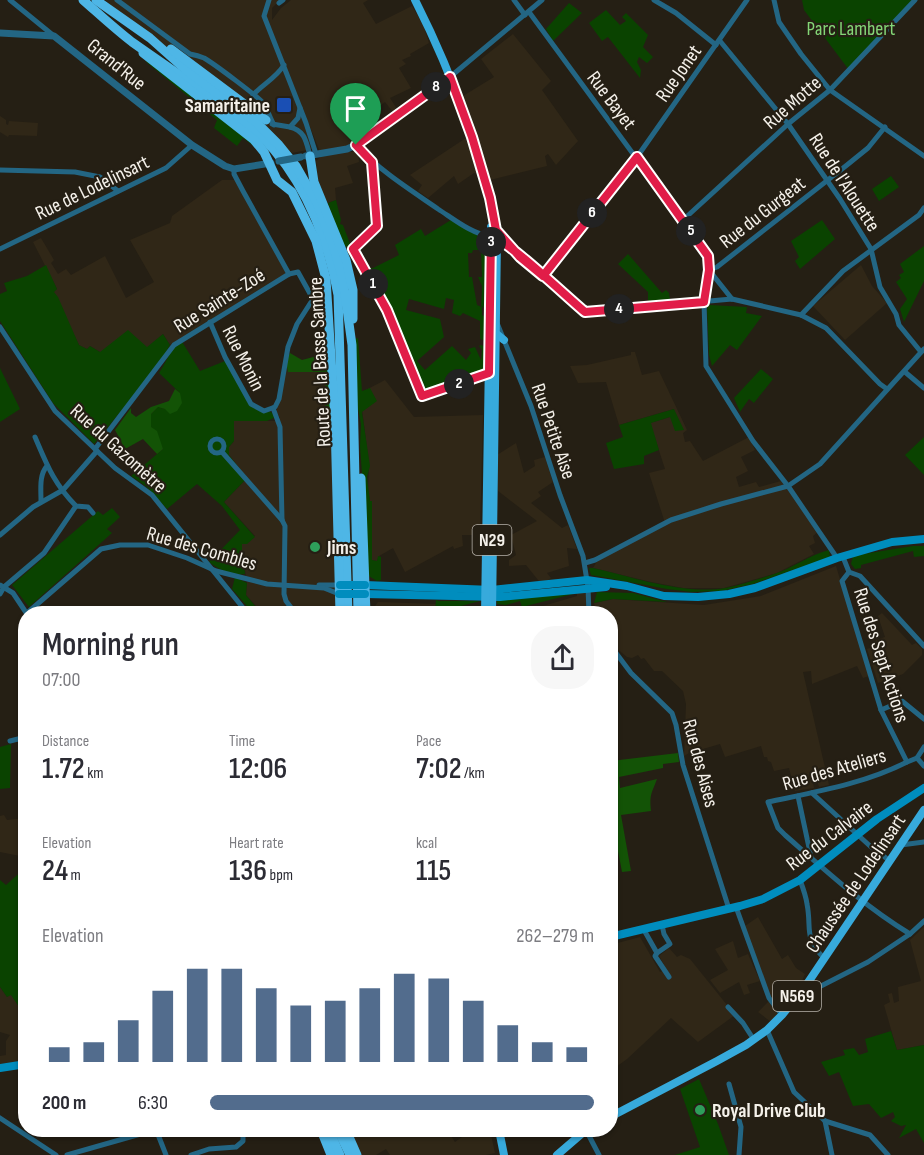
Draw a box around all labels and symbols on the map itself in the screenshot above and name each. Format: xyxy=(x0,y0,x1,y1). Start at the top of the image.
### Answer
park label: Parc Lambert xyxy=(807,17,895,41)
street label: Grand'Rue xyxy=(82,34,151,96)
street label: Rue Jonet xyxy=(651,41,707,107)
street label: Rue Bayet xyxy=(581,67,641,135)
street label: Rue Motte xyxy=(759,71,827,134)
pin: 8 xyxy=(421,72,451,102)
pin xyxy=(330,83,381,145)
place label: Samaritaine xyxy=(185,94,270,118)
marker: Samaritaine xyxy=(275,96,293,114)
street label: Rue de l'Alouette xyxy=(803,129,885,236)
street label: Rue de Lodelinsart xyxy=(32,150,153,226)
street label: Rue du Gurgeat xyxy=(715,172,810,254)
pin: 6 xyxy=(577,198,607,228)
pin: 5 xyxy=(676,216,706,246)
pin: 3 xyxy=(476,227,506,257)
street label: Rue Sainte-Zoé xyxy=(169,263,270,338)
pin: 1 xyxy=(358,269,388,299)
street label: Route de la Basse Sambre xyxy=(304,276,336,447)
pin: 4 xyxy=(604,294,634,324)
street label: Rue Monin xyxy=(217,322,270,395)
pin: 2 xyxy=(444,369,474,399)
street label: Rue Petite Aise xyxy=(525,380,581,482)
street label: Rue du Gazomètre xyxy=(65,399,172,498)
street label: Rue des Combles xyxy=(144,522,260,576)
road number: N29 xyxy=(472,525,512,555)
place label: Jims xyxy=(326,536,357,560)
marker: Jims xyxy=(308,540,322,554)
street label: Rue des Sept Actions xyxy=(848,585,914,726)
street label: Rue des Aises xyxy=(677,717,723,810)
street label: Rue des Ateliers xyxy=(780,744,889,796)
street label: Rue du Calvaire xyxy=(782,796,877,876)
street label: Chaussée de Lodelinsart xyxy=(800,810,911,958)
road number: N569 xyxy=(773,981,821,1011)
place label: Royal Drive Club xyxy=(712,1099,826,1123)
marker: Royal Drive Club xyxy=(693,1103,707,1117)

